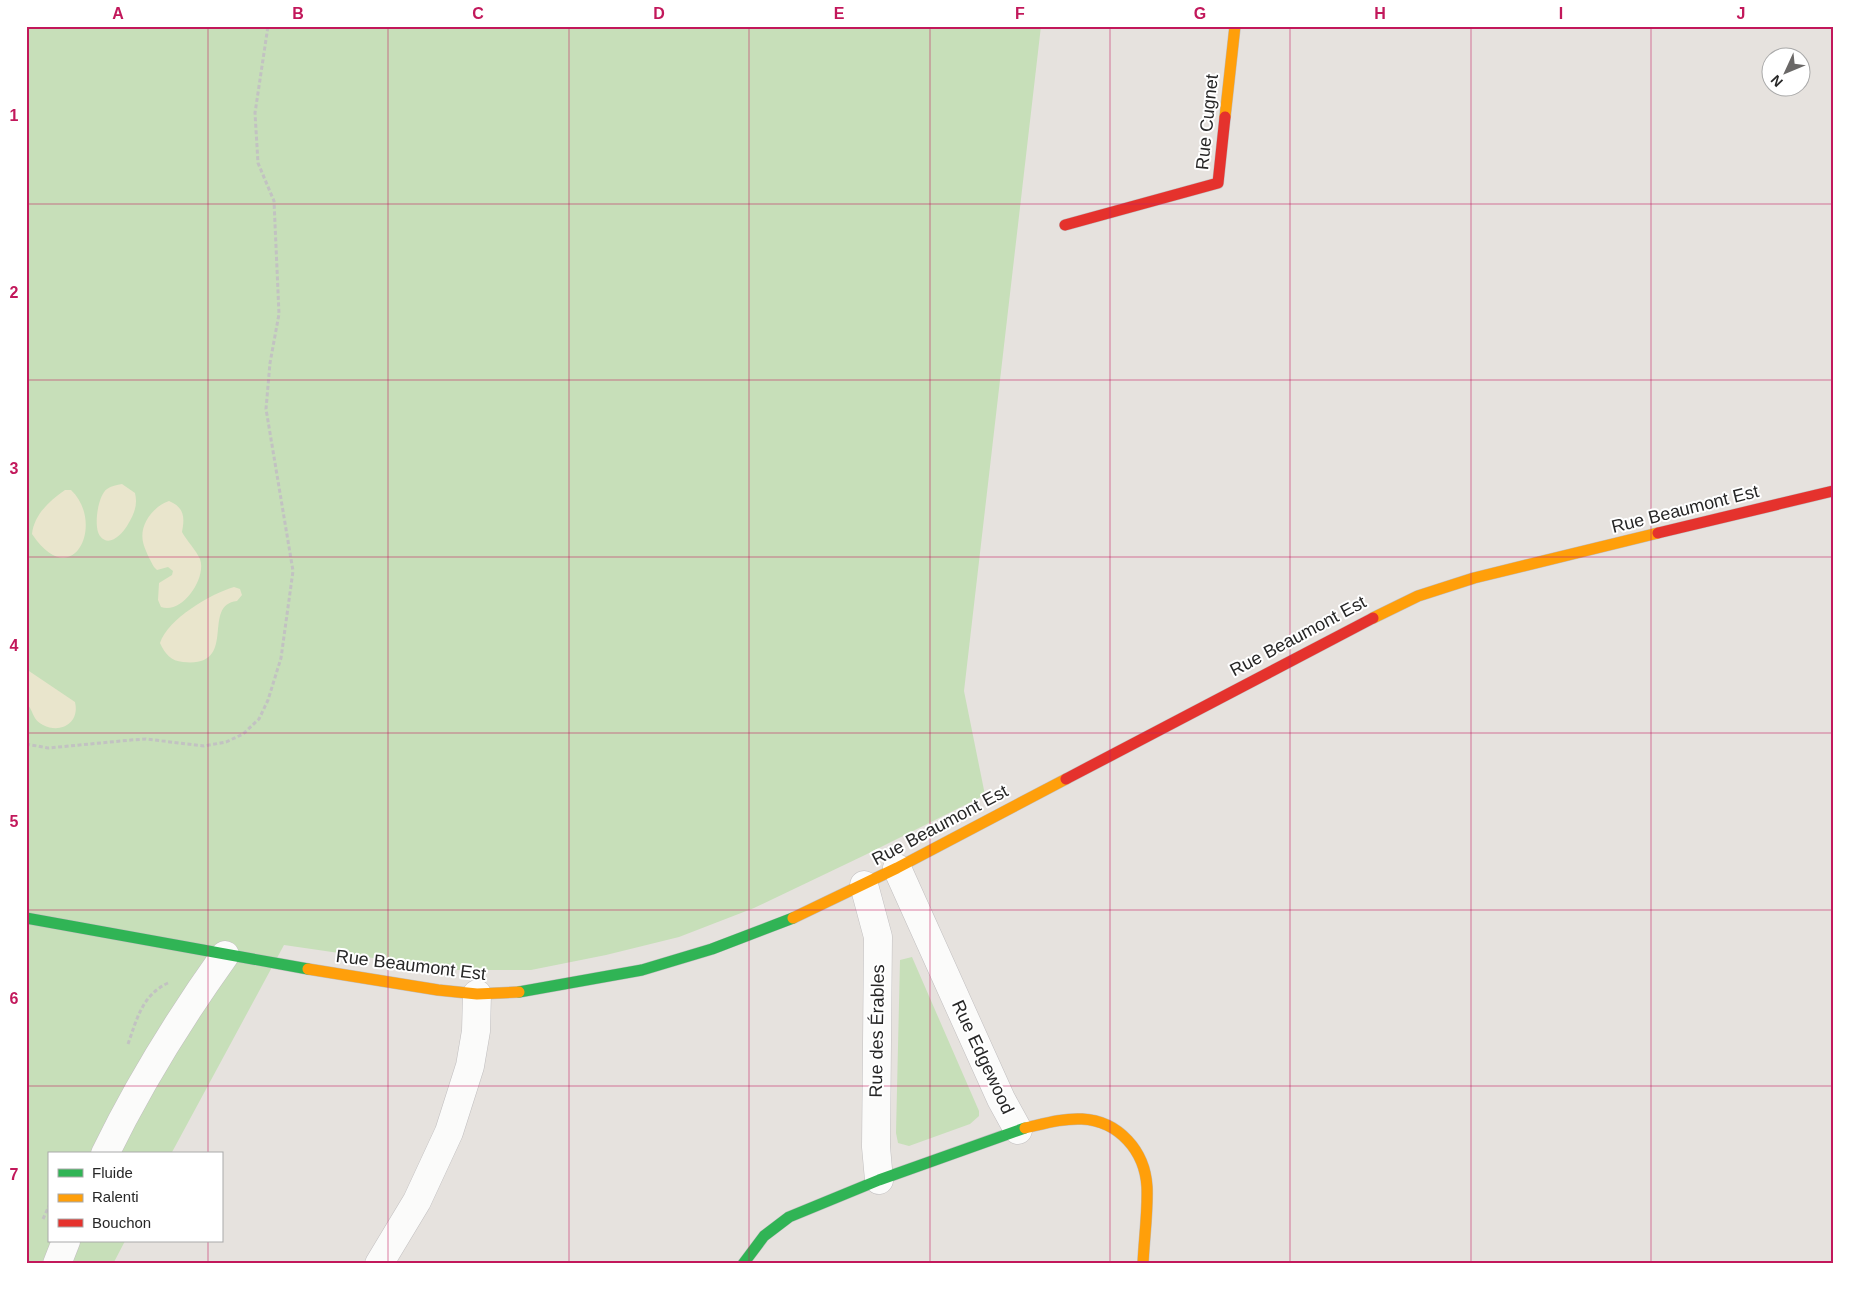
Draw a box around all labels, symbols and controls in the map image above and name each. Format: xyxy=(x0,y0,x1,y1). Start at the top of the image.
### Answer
text: A xyxy=(112,5,124,22)
text: B xyxy=(292,5,304,22)
text: C xyxy=(472,5,484,22)
text: D xyxy=(653,5,665,22)
text: E xyxy=(834,5,845,22)
text: F xyxy=(1015,5,1025,22)
text: G xyxy=(1194,5,1206,22)
text: H xyxy=(1374,5,1386,22)
text: I xyxy=(1559,5,1563,22)
text: J xyxy=(1737,5,1745,22)
north arrow xyxy=(1762,48,1812,98)
text: N xyxy=(1767,72,1786,90)
street label: Rue Cugnet xyxy=(1192,73,1222,171)
text: 1 xyxy=(10,107,19,124)
text: 2 xyxy=(10,284,19,301)
text: 3 xyxy=(10,460,19,477)
street label: Rue Beaumont Est xyxy=(1609,481,1761,537)
street label: Rue Beaumont Est xyxy=(1227,592,1369,680)
text: 4 xyxy=(10,637,19,654)
street label: Rue Beaumont Est xyxy=(869,781,1011,869)
text: 5 xyxy=(10,813,19,830)
street label: Rue Beaumont Est xyxy=(335,946,487,984)
street label: Rue des Érables xyxy=(866,964,888,1098)
text: 6 xyxy=(10,990,19,1007)
street label: Rue Edgewood xyxy=(948,997,1018,1117)
legend xyxy=(48,1152,222,1242)
text: Fluide xyxy=(92,1164,133,1181)
text: 7 xyxy=(10,1166,19,1183)
text: Ralenti xyxy=(92,1188,139,1205)
text: Bouchon xyxy=(92,1214,151,1231)

